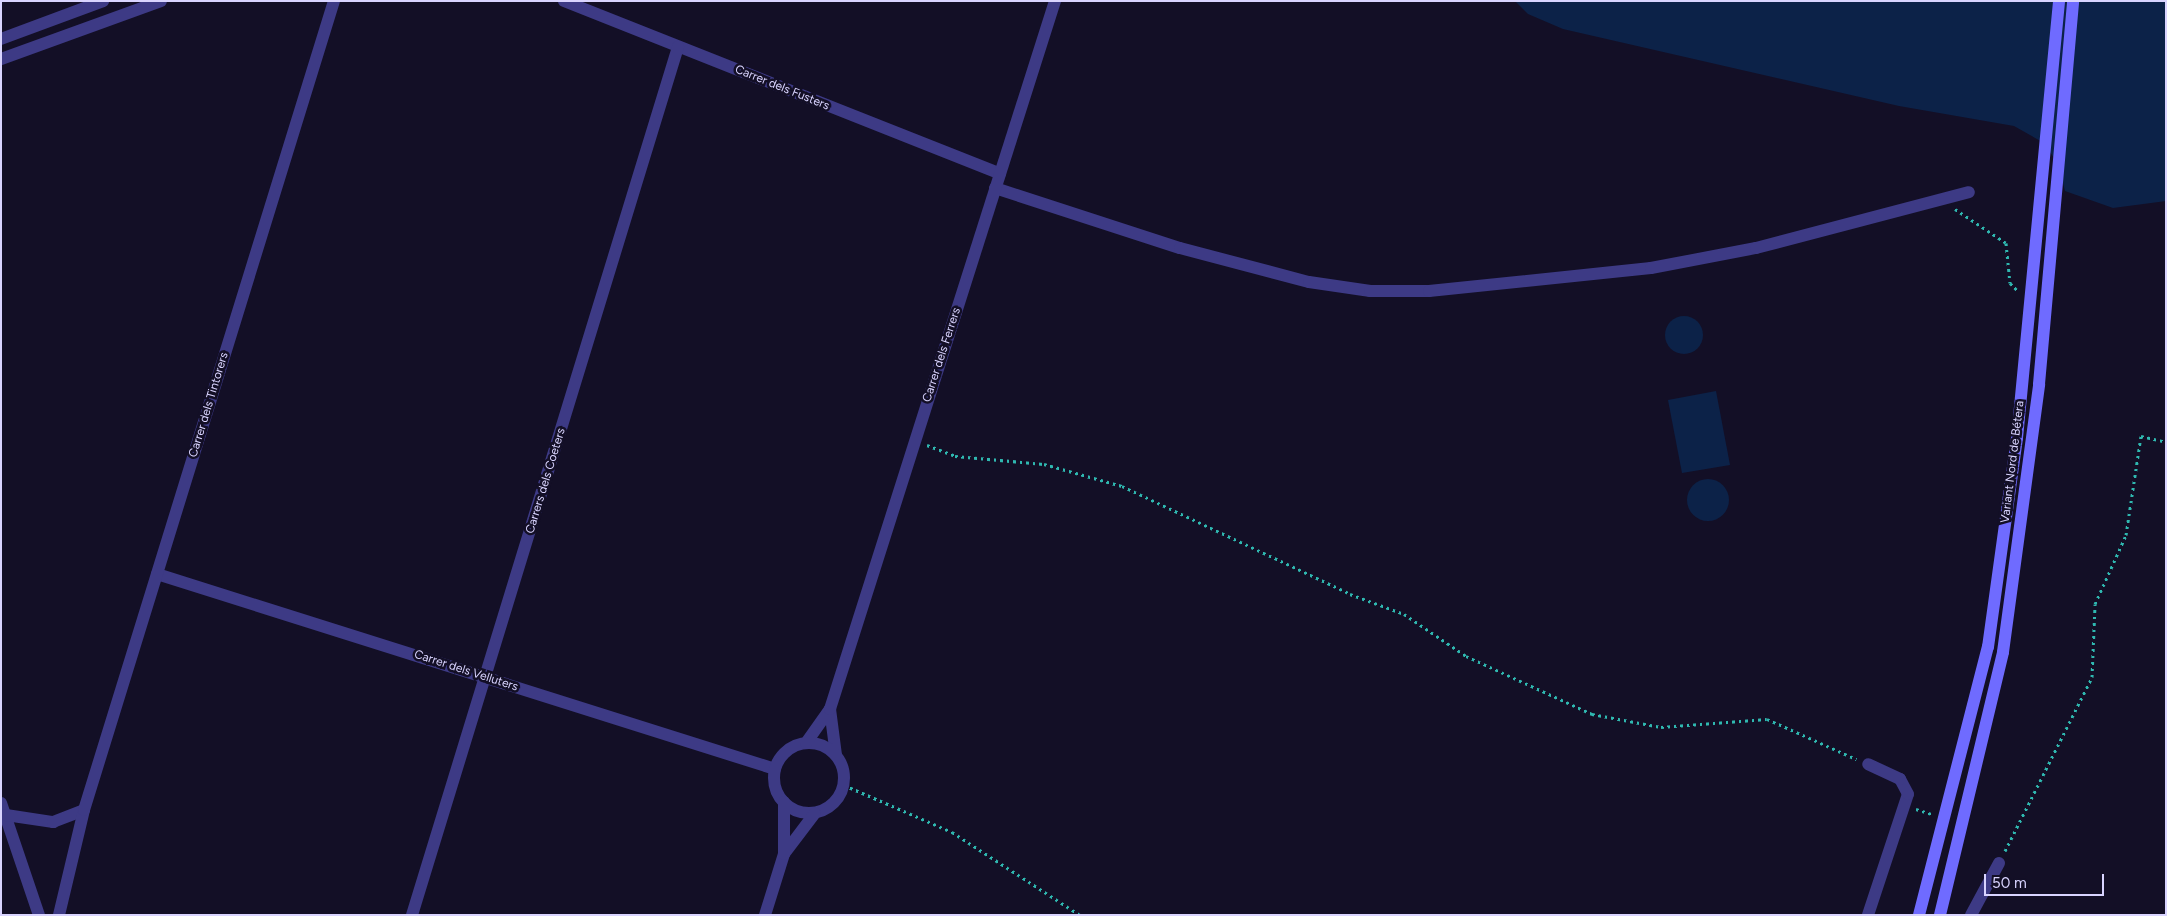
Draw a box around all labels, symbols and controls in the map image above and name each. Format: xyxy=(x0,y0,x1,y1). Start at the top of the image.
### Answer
street label: Carrer dels Fusters xyxy=(733,62,831,114)
street label: Carrer dels Ferrers xyxy=(920,306,964,404)
street label: Carrer dels Tintorers xyxy=(186,351,232,459)
street label: Variant Nord de Bétera xyxy=(1998,400,2028,524)
street label: Carrers dels Coeters xyxy=(523,426,569,536)
street label: Carrer dels Velluters xyxy=(412,647,520,695)
scale bar xyxy=(1987,864,2107,896)
text: 50 m xyxy=(1992,874,2027,892)

